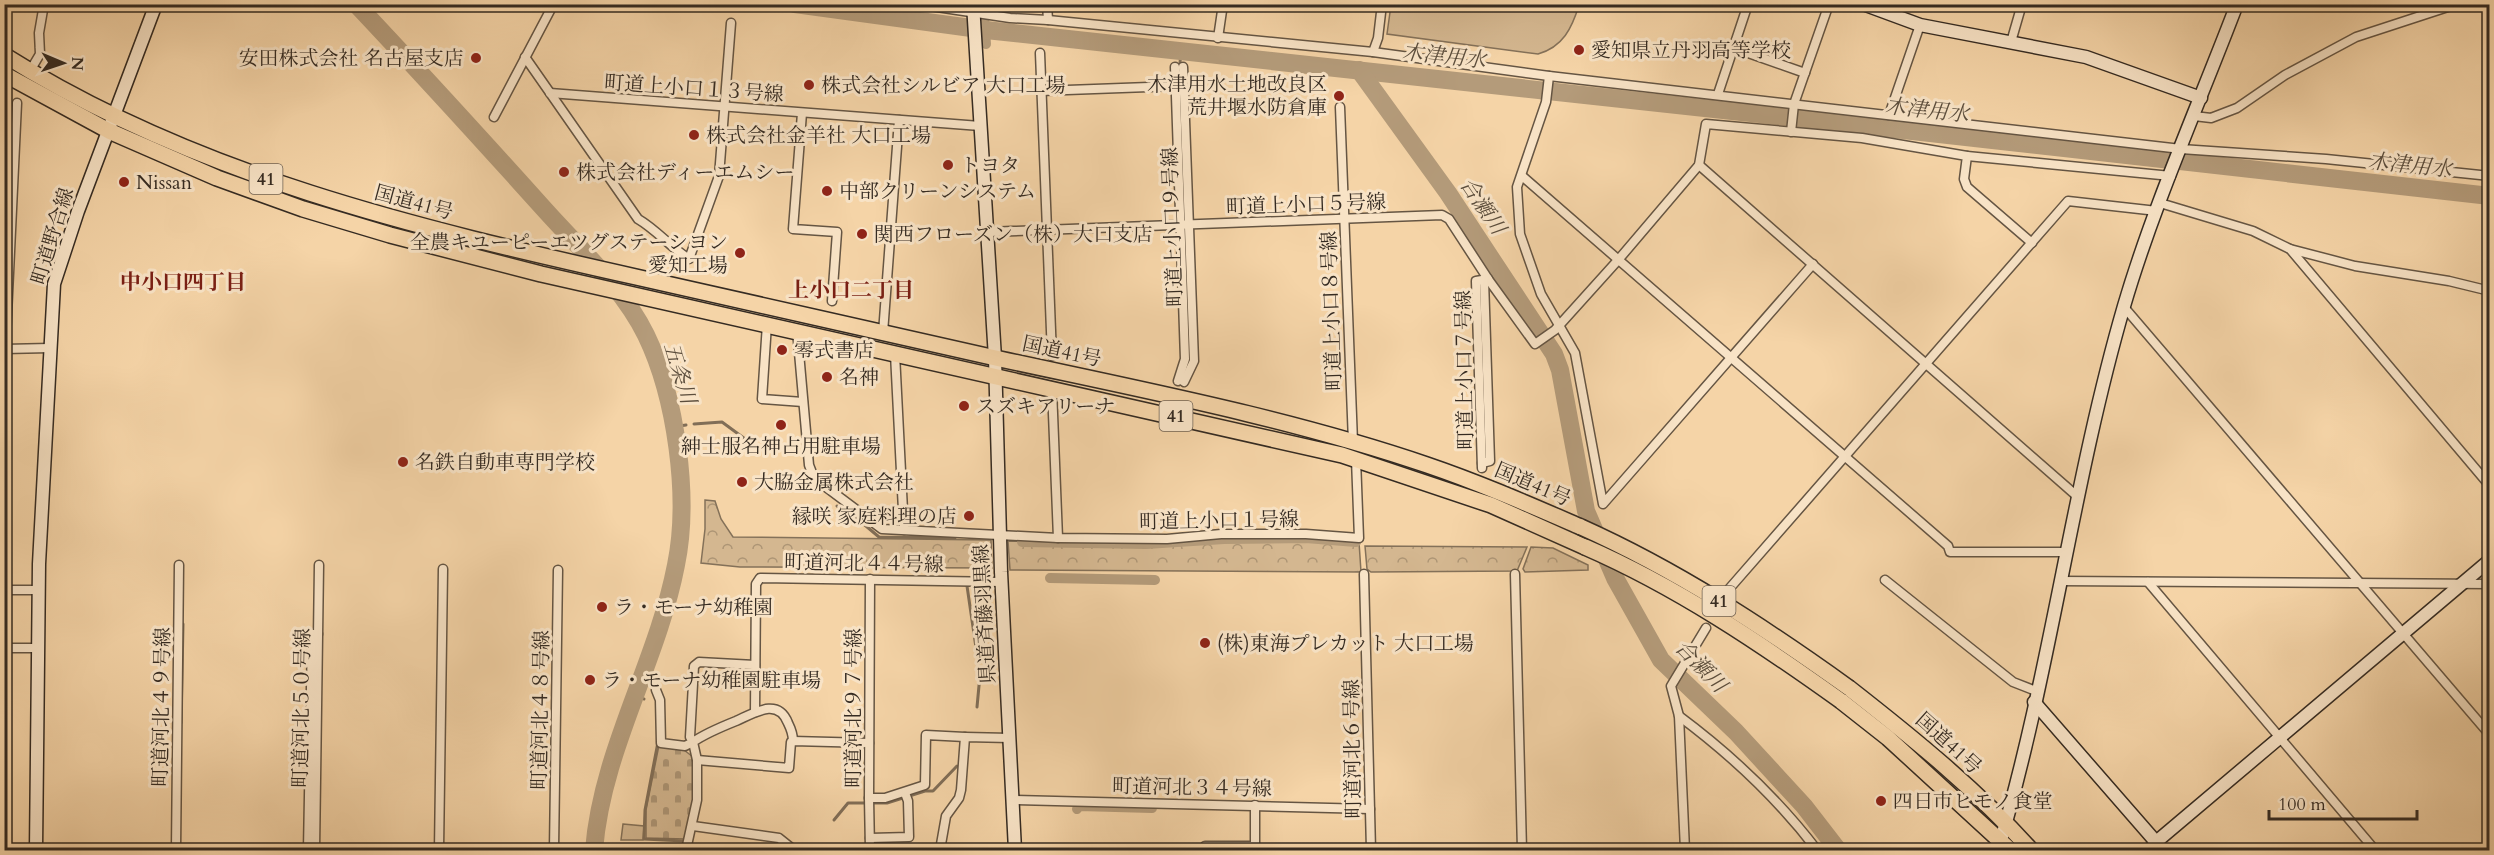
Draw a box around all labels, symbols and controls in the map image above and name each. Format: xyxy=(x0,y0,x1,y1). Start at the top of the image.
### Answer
north arrow xyxy=(33,33,93,93)
place label: 愛知県立丹羽高等学校 xyxy=(1591,37,1791,64)
water label: 木津用水 xyxy=(1401,38,1489,76)
marker: 愛知県立丹羽高等学校 xyxy=(1572,43,1586,57)
place label: 安田株式会社 名古屋支店 xyxy=(239,45,464,72)
marker: 安田株式会社 名古屋支店 xyxy=(469,51,483,65)
text: N xyxy=(66,56,88,71)
street label: 町道上小口１３号線 xyxy=(603,69,785,108)
place label: 木津用水土地改良区 荒井堰水防倉庫 xyxy=(1147,71,1327,121)
place label: 株式会社シルビア 大口工場 xyxy=(821,72,1066,99)
marker: 株式会社シルビア 大口工場 xyxy=(802,78,816,92)
marker: 木津用水土地改良区 荒井堰水防倉庫 xyxy=(1332,89,1346,103)
water label: 木津用水 xyxy=(1884,92,1972,130)
place label: 株式会社金羊社 大口工場 xyxy=(706,122,931,149)
marker: 株式会社金羊社 大口工場 xyxy=(687,128,701,142)
street label: 町道上小口９号線 xyxy=(1156,147,1189,307)
water label: 木津用水 xyxy=(2367,147,2455,185)
place label: トヨタ xyxy=(960,152,1020,179)
marker: トヨタ xyxy=(941,158,955,172)
place label: 株式会社ディーエムシー xyxy=(576,159,794,186)
road number: 41 xyxy=(250,164,282,194)
marker: 株式会社ディーエムシー xyxy=(557,165,571,179)
place label: Nissan xyxy=(136,169,193,196)
water label: 合瀬川 xyxy=(1453,172,1513,242)
marker: Nissan xyxy=(117,175,131,189)
place label: 中部クリーンシステム xyxy=(839,178,1036,205)
street label: 国道41号 xyxy=(371,179,456,226)
street label: 町道野合線 xyxy=(25,184,80,288)
marker: 中部クリーンシステム xyxy=(820,184,834,198)
street label: 町道上小口５号線 xyxy=(1226,188,1386,221)
place label: 関西フローズン（株）大口支店 xyxy=(874,221,1153,248)
marker: 関西フローズン（株）大口支店 xyxy=(855,227,869,241)
place label: 全農キユーピーエツグステーシヨン 愛知工場 xyxy=(410,229,728,279)
street label: 町道上小口８号線 xyxy=(1315,231,1348,391)
marker: 全農キユーピーエツグステーシヨン 愛知工場 xyxy=(733,246,747,260)
district label: 中小口四丁目 xyxy=(120,268,246,297)
district label: 上小口二丁目 xyxy=(788,276,914,305)
street label: 町道上小口７号線 xyxy=(1450,290,1479,450)
street label: 国道41号 xyxy=(1020,330,1104,373)
place label: 零式書店 xyxy=(794,337,874,364)
water label: 五条川 xyxy=(656,339,703,409)
marker: 零式書店 xyxy=(775,343,789,357)
place label: 名神 xyxy=(839,364,879,391)
marker: 名神 xyxy=(820,370,834,384)
place label: スズキアリーナ xyxy=(976,393,1115,420)
marker: スズキアリーナ xyxy=(957,399,971,413)
road number: 41 xyxy=(1160,401,1192,431)
marker: 紳士服名神占用駐車場 xyxy=(774,418,788,432)
place label: 紳士服名神占用駐車場 xyxy=(681,433,881,460)
place label: 名鉄自動車専門学校 xyxy=(415,449,595,476)
marker: 名鉄自動車専門学校 xyxy=(396,455,410,469)
street label: 国道41号 xyxy=(1490,456,1575,513)
place label: 大脇金属株式会社 xyxy=(754,469,914,496)
marker: 大脇金属株式会社 xyxy=(735,475,749,489)
place label: 縁咲 家庭料理の店 xyxy=(792,503,957,530)
street label: 町道上小口１号線 xyxy=(1139,506,1299,535)
marker: 縁咲 家庭料理の店 xyxy=(962,509,976,523)
street label: 県道斉藤羽黒線 xyxy=(967,543,1002,685)
street label: 町道河北４４号線 xyxy=(784,549,944,578)
road number: 41 xyxy=(1702,586,1736,616)
place label: ラ・モーナ幼稚園 xyxy=(614,594,773,621)
marker: ラ・モーナ幼稚園 xyxy=(595,600,609,614)
street label: 町道河北４９号線 xyxy=(147,627,176,787)
street label: 町道河北５０号線 xyxy=(287,628,316,788)
street label: 町道河北９７号線 xyxy=(840,628,867,788)
street label: 町道河北４８号線 xyxy=(526,630,555,790)
place label: (株)東海プレカット 大口工場 xyxy=(1217,630,1474,657)
water label: 合瀬川 xyxy=(1668,634,1734,701)
marker: (株)東海プレカット 大口工場 xyxy=(1198,636,1212,650)
place label: ラ・モーナ幼稚園駐車場 xyxy=(602,667,821,694)
marker: ラ・モーナ幼稚園駐車場 xyxy=(583,673,597,687)
street label: 町道河北６号線 xyxy=(1338,679,1367,819)
street label: 国道41号 xyxy=(1910,706,1988,780)
street label: 町道河北３４号線 xyxy=(1112,773,1272,802)
scale bar xyxy=(2269,783,2418,821)
place label: 四日市ヒモノ食堂 xyxy=(1893,788,2053,815)
text: 100 m xyxy=(2278,792,2326,817)
marker: 四日市ヒモノ食堂 xyxy=(1874,794,1888,808)

